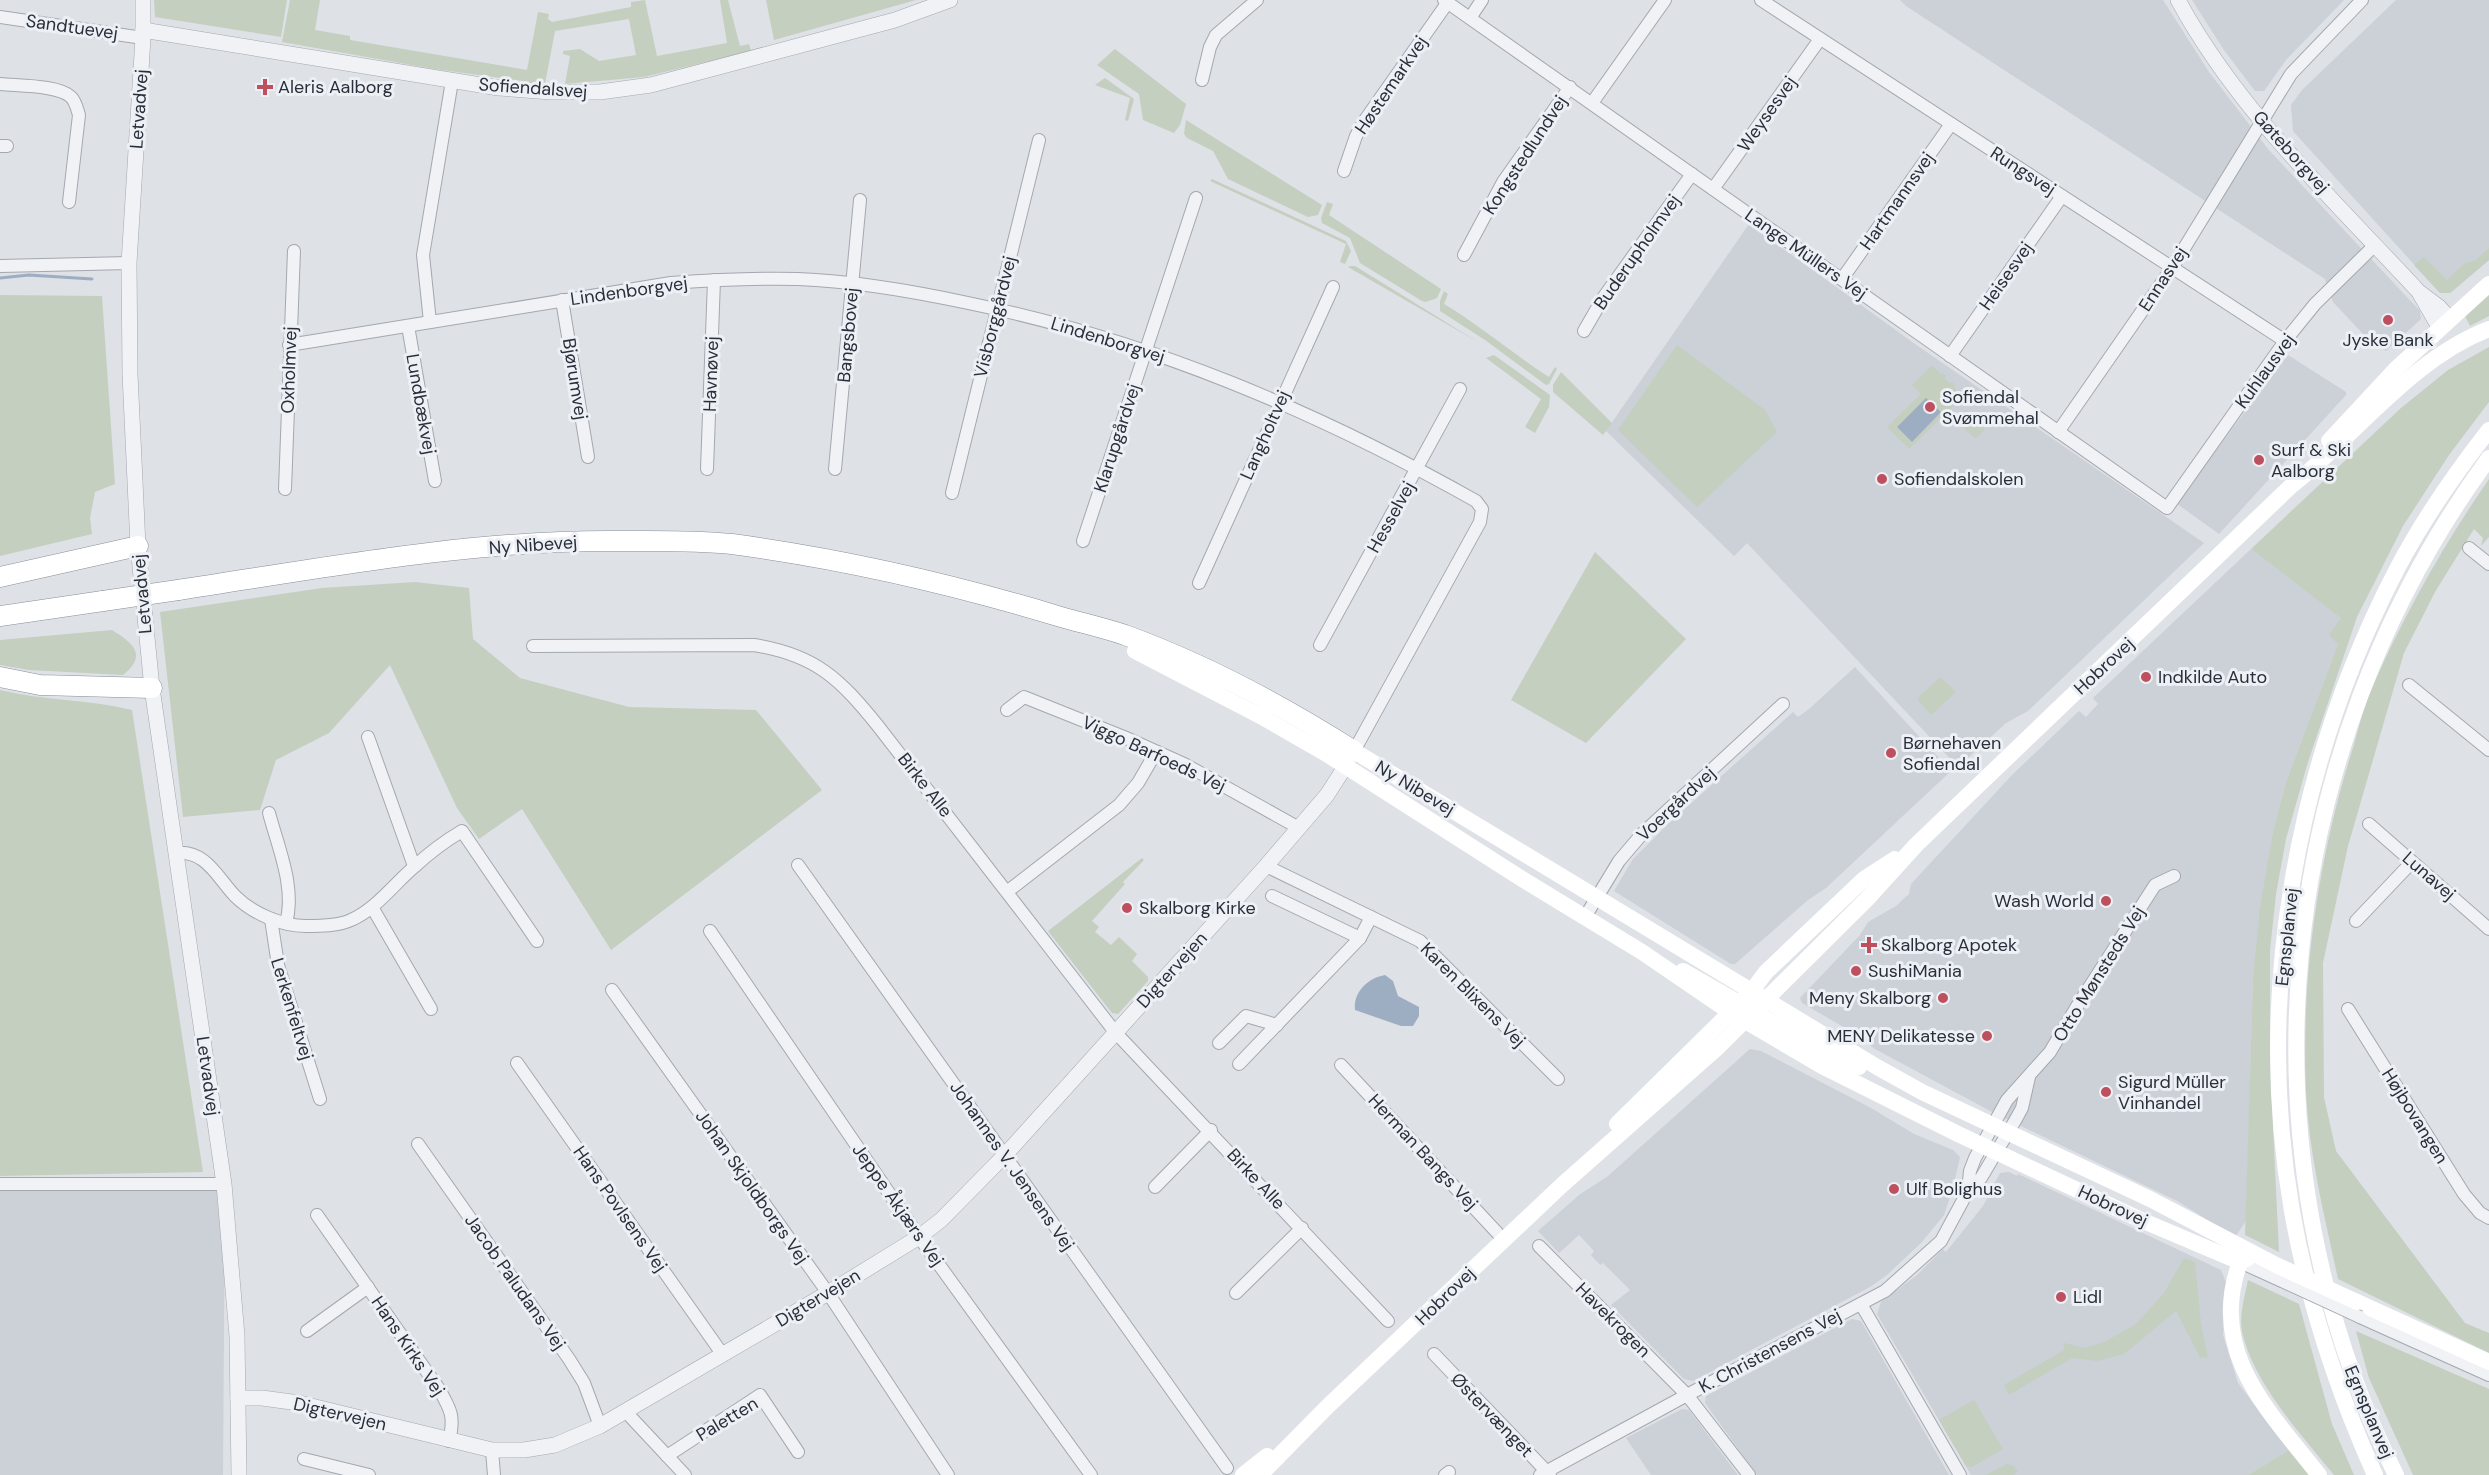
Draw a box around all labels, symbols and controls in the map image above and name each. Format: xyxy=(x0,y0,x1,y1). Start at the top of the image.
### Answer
street label: Sandtuevej xyxy=(24,9,120,45)
street label: Høstemarkvej xyxy=(1349,31,1433,139)
street label: Letvadvej xyxy=(124,68,154,150)
street label: Weysesvej xyxy=(1732,71,1802,157)
street label: Sofiendalsvej xyxy=(478,72,588,104)
place label: Aleris Aalborg xyxy=(278,75,393,99)
marker: Aleris Aalborg xyxy=(256,78,274,96)
street label: Kongstedlundvej xyxy=(1477,91,1573,219)
street label: Gøteborgvej xyxy=(2247,105,2335,199)
street label: Rungsvej xyxy=(1986,141,2060,201)
street label: Hartmannsvej xyxy=(1854,147,1940,255)
street label: Buderupholmvej xyxy=(1588,190,1686,314)
street label: Lange Müllers Vej xyxy=(1740,203,1872,305)
street label: Heisesvej xyxy=(1974,237,2038,315)
street label: Ennasvej xyxy=(2133,242,2193,316)
street label: Visborggårdvej xyxy=(968,253,1022,381)
street label: Lindenborgvej xyxy=(569,271,689,311)
street label: Bangsbovej xyxy=(832,287,864,383)
street label: Lindenborgvej xyxy=(1048,311,1168,369)
marker: Jyske Bank xyxy=(2381,313,2395,327)
street label: Oxholmvej xyxy=(275,326,303,414)
place label: Jyske Bank xyxy=(2342,328,2434,352)
street label: Kuhlausvej xyxy=(2230,329,2300,413)
street label: Bjørumvej xyxy=(557,336,593,422)
street label: Havnøvej xyxy=(698,336,724,412)
street label: Lundbækvej xyxy=(400,352,442,456)
street label: Klarupgårdvej xyxy=(1088,380,1146,496)
place label: Sofiendal Svømmehal xyxy=(1942,385,2039,430)
street label: Langholtvej xyxy=(1235,387,1295,483)
marker: Sofiendal Svømmehal xyxy=(1923,400,1937,414)
place label: Surf & Ski Aalborg xyxy=(2271,438,2351,483)
marker: Surf & Ski Aalborg xyxy=(2252,453,2266,467)
place label: Sofiendalskolen xyxy=(1894,467,2024,491)
marker: Sofiendalskolen xyxy=(1875,472,1889,486)
street label: Hesselvej xyxy=(1361,477,1421,557)
street label: Ny Nibevej xyxy=(488,530,578,560)
street label: Letvadvej xyxy=(127,553,157,635)
street label: Hobrovej xyxy=(2069,632,2139,700)
place label: Indkilde Auto xyxy=(2158,665,2267,689)
marker: Indkilde Auto xyxy=(2139,670,2153,684)
street label: Viggo Barfoeds Vej xyxy=(1078,710,1230,798)
place label: Børnehaven Sofiendal xyxy=(1903,731,2001,776)
marker: Børnehaven Sofiendal xyxy=(1884,746,1898,760)
street label: Birke Alle xyxy=(892,748,958,822)
street label: Ny Nibevej xyxy=(1371,755,1459,821)
street label: Voergårdvej xyxy=(1632,761,1720,847)
street label: Lunavej xyxy=(2397,846,2461,906)
street label: Egnsplanvej xyxy=(2270,887,2304,987)
place label: Wash World xyxy=(1994,889,2094,913)
marker: Wash World xyxy=(2099,894,2113,908)
place label: Skalborg Kirke xyxy=(1139,896,1256,920)
marker: Skalborg Kirke xyxy=(1120,901,1134,915)
street label: Otto Mønsteds Vej xyxy=(2048,902,2150,1046)
street label: Digtervejen xyxy=(1131,927,1213,1013)
place label: Skalborg Apotek xyxy=(1881,933,2017,957)
street label: Karen Blixens Vej xyxy=(1415,937,1531,1053)
marker: Skalborg Apotek xyxy=(1862,938,1876,952)
street label: Lerkenfeltvej xyxy=(265,955,319,1063)
place label: SushiMania xyxy=(1868,959,1962,983)
marker: SushiMania xyxy=(1849,964,1863,978)
place label: Meny Skalborg xyxy=(1809,986,1931,1010)
marker: Meny Skalborg xyxy=(1936,991,1950,1005)
place label: MENY Delikatesse xyxy=(1827,1024,1975,1048)
marker: MENY Delikatesse xyxy=(1980,1029,1994,1043)
street label: Letvadvej xyxy=(191,1035,225,1117)
street label: Højbovangen xyxy=(2376,1064,2454,1168)
place label: Sigurd Müller Vinhandel xyxy=(2118,1070,2226,1115)
street label: Johannes V. Jensens Vej xyxy=(944,1076,1080,1256)
marker: Sigurd Müller Vinhandel xyxy=(2099,1085,2113,1099)
street label: Herman Bangs Vej xyxy=(1363,1089,1483,1215)
street label: Johan Skjoldborgs Vej xyxy=(690,1105,814,1269)
street label: Jeppe Åkjærs Vej xyxy=(847,1139,949,1271)
street label: Hans Povlsens Vej xyxy=(568,1141,672,1277)
street label: Birke Alle xyxy=(1221,1143,1291,1215)
place label: Ulf Bolighus xyxy=(1906,1177,2002,1201)
street label: Hobrovej xyxy=(2074,1179,2152,1233)
marker: Ulf Bolighus xyxy=(1887,1182,1901,1196)
street label: Jacob Paludans Vej xyxy=(459,1209,571,1355)
street label: Hobrovej xyxy=(1410,1262,1480,1330)
street label: Digtervejen xyxy=(771,1263,865,1333)
street label: Havekrogen xyxy=(1570,1277,1656,1363)
place label: Lidl xyxy=(2073,1285,2102,1309)
marker: Lidl xyxy=(2054,1290,2068,1304)
street label: Hans Kirks Vej xyxy=(366,1291,450,1401)
street label: K. Christensens Vej xyxy=(1695,1303,1845,1399)
street label: Egnsplanvej xyxy=(2339,1362,2399,1462)
street label: Østervænget xyxy=(1446,1368,1538,1462)
street label: Paletten xyxy=(692,1391,762,1447)
street label: Digtervejen xyxy=(291,1392,389,1436)

